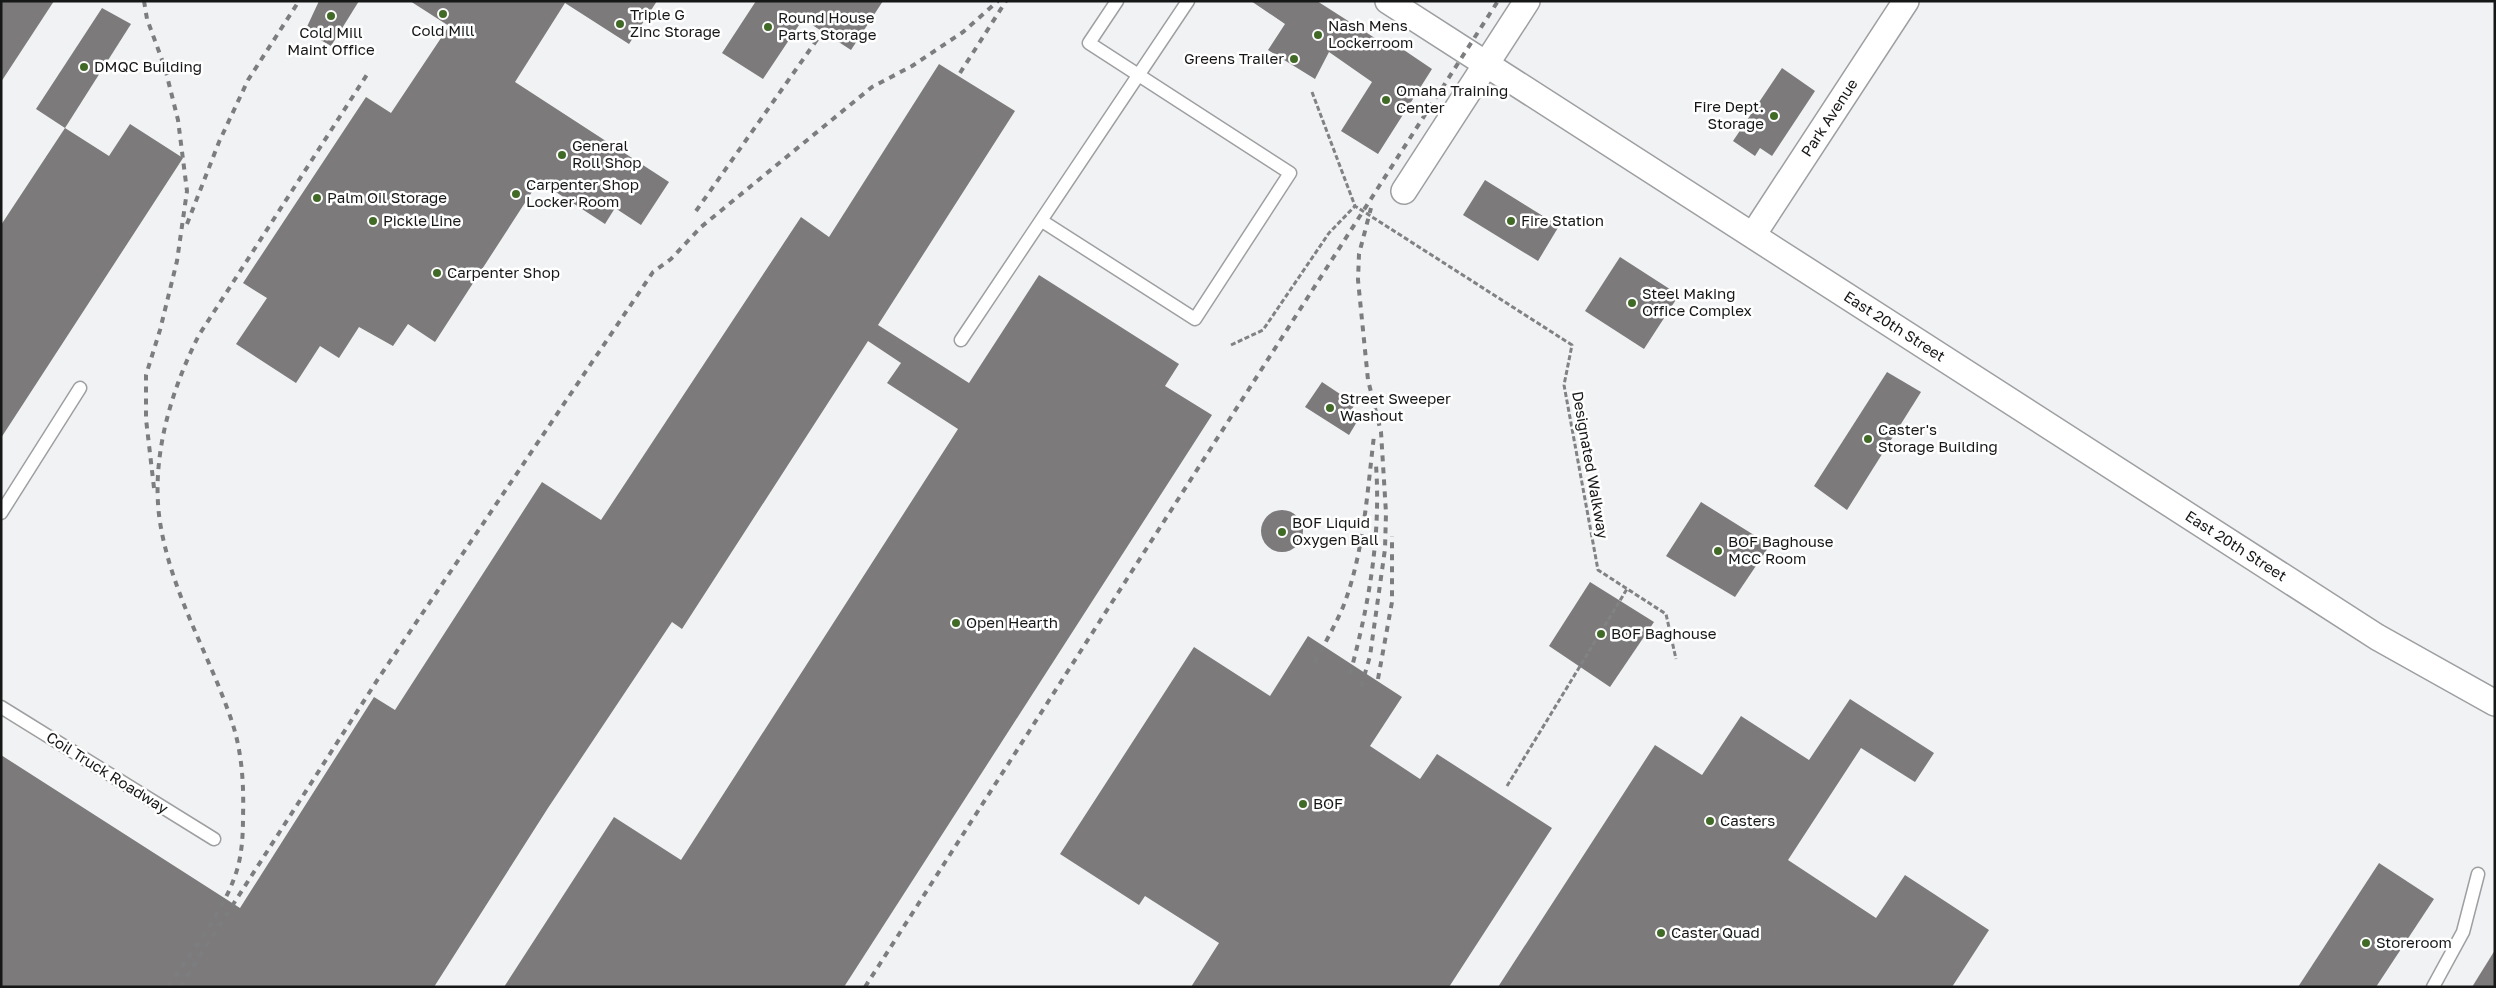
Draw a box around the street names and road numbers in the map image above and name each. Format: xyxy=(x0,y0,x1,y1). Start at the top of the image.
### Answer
street label: Park Avenue xyxy=(1797,75,1861,160)
street label: East 20th Street xyxy=(1841,287,1949,365)
street label: Designated Walkway xyxy=(1569,390,1613,541)
street label: East 20th Street xyxy=(2182,506,2290,585)
street label: Coil Truck Roadway xyxy=(43,727,172,817)

